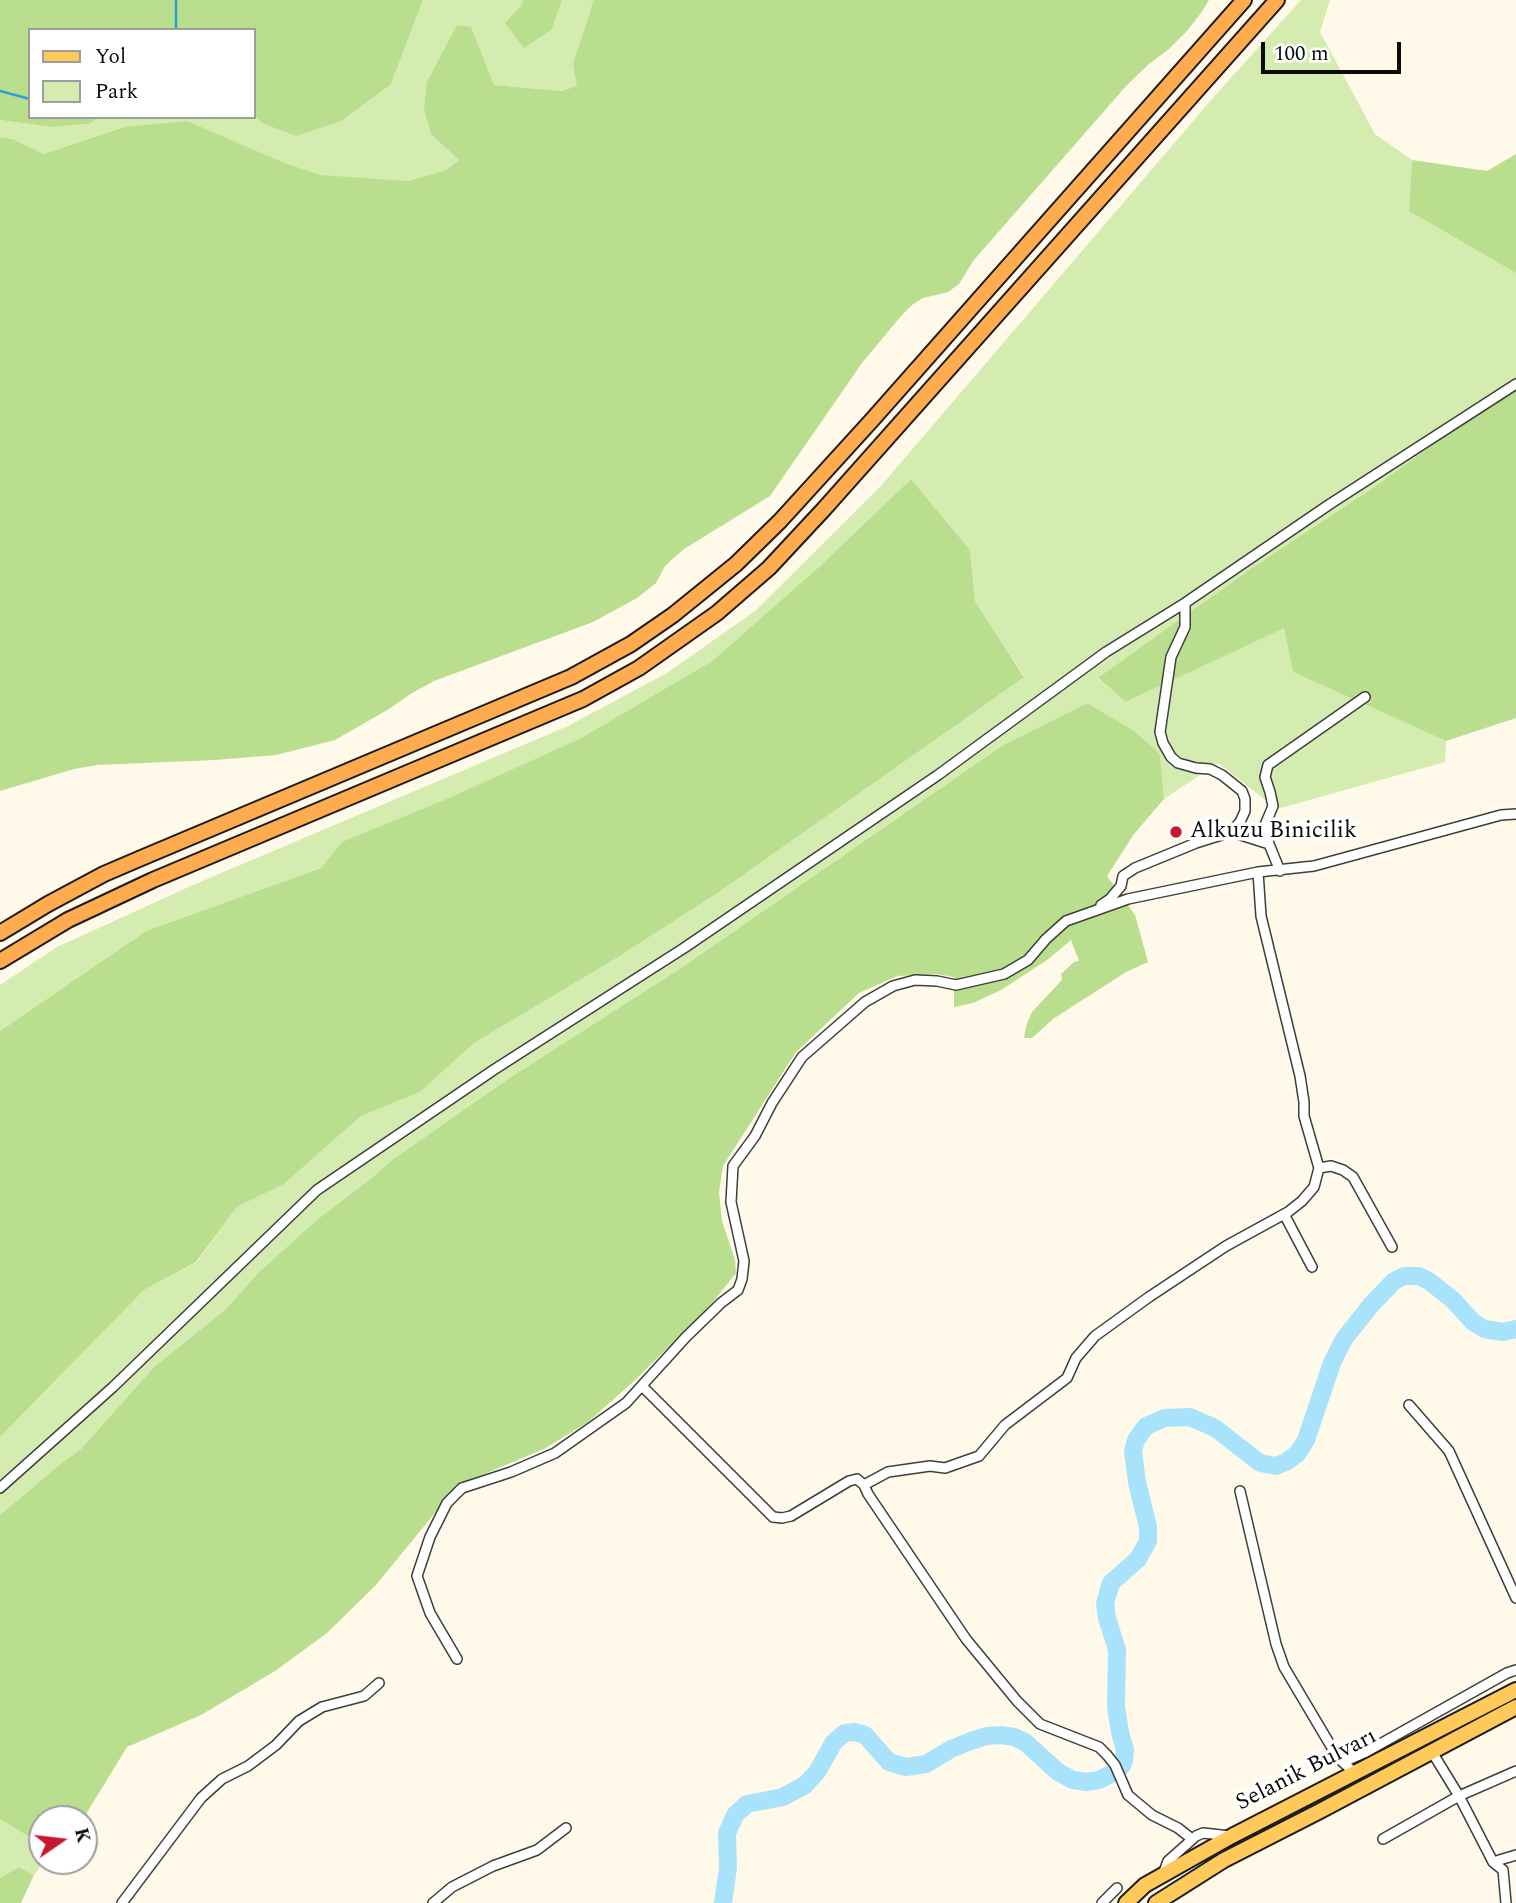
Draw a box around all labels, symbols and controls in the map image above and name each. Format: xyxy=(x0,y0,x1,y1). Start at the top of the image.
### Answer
legend xyxy=(28,28,256,119)
scale bar xyxy=(1264,28,1404,72)
text: 100 m xyxy=(1274,38,1329,70)
text: Yol xyxy=(95,41,126,73)
text: Park xyxy=(95,76,138,108)
place label: Alkuzu Binicilik xyxy=(1190,818,1357,846)
marker: Alkuzu Binicilik xyxy=(1168,824,1184,840)
street label: Selanik Bulvarı xyxy=(1232,1724,1382,1818)
north arrow xyxy=(28,1805,98,1875)
text: K xyxy=(66,1825,98,1846)

